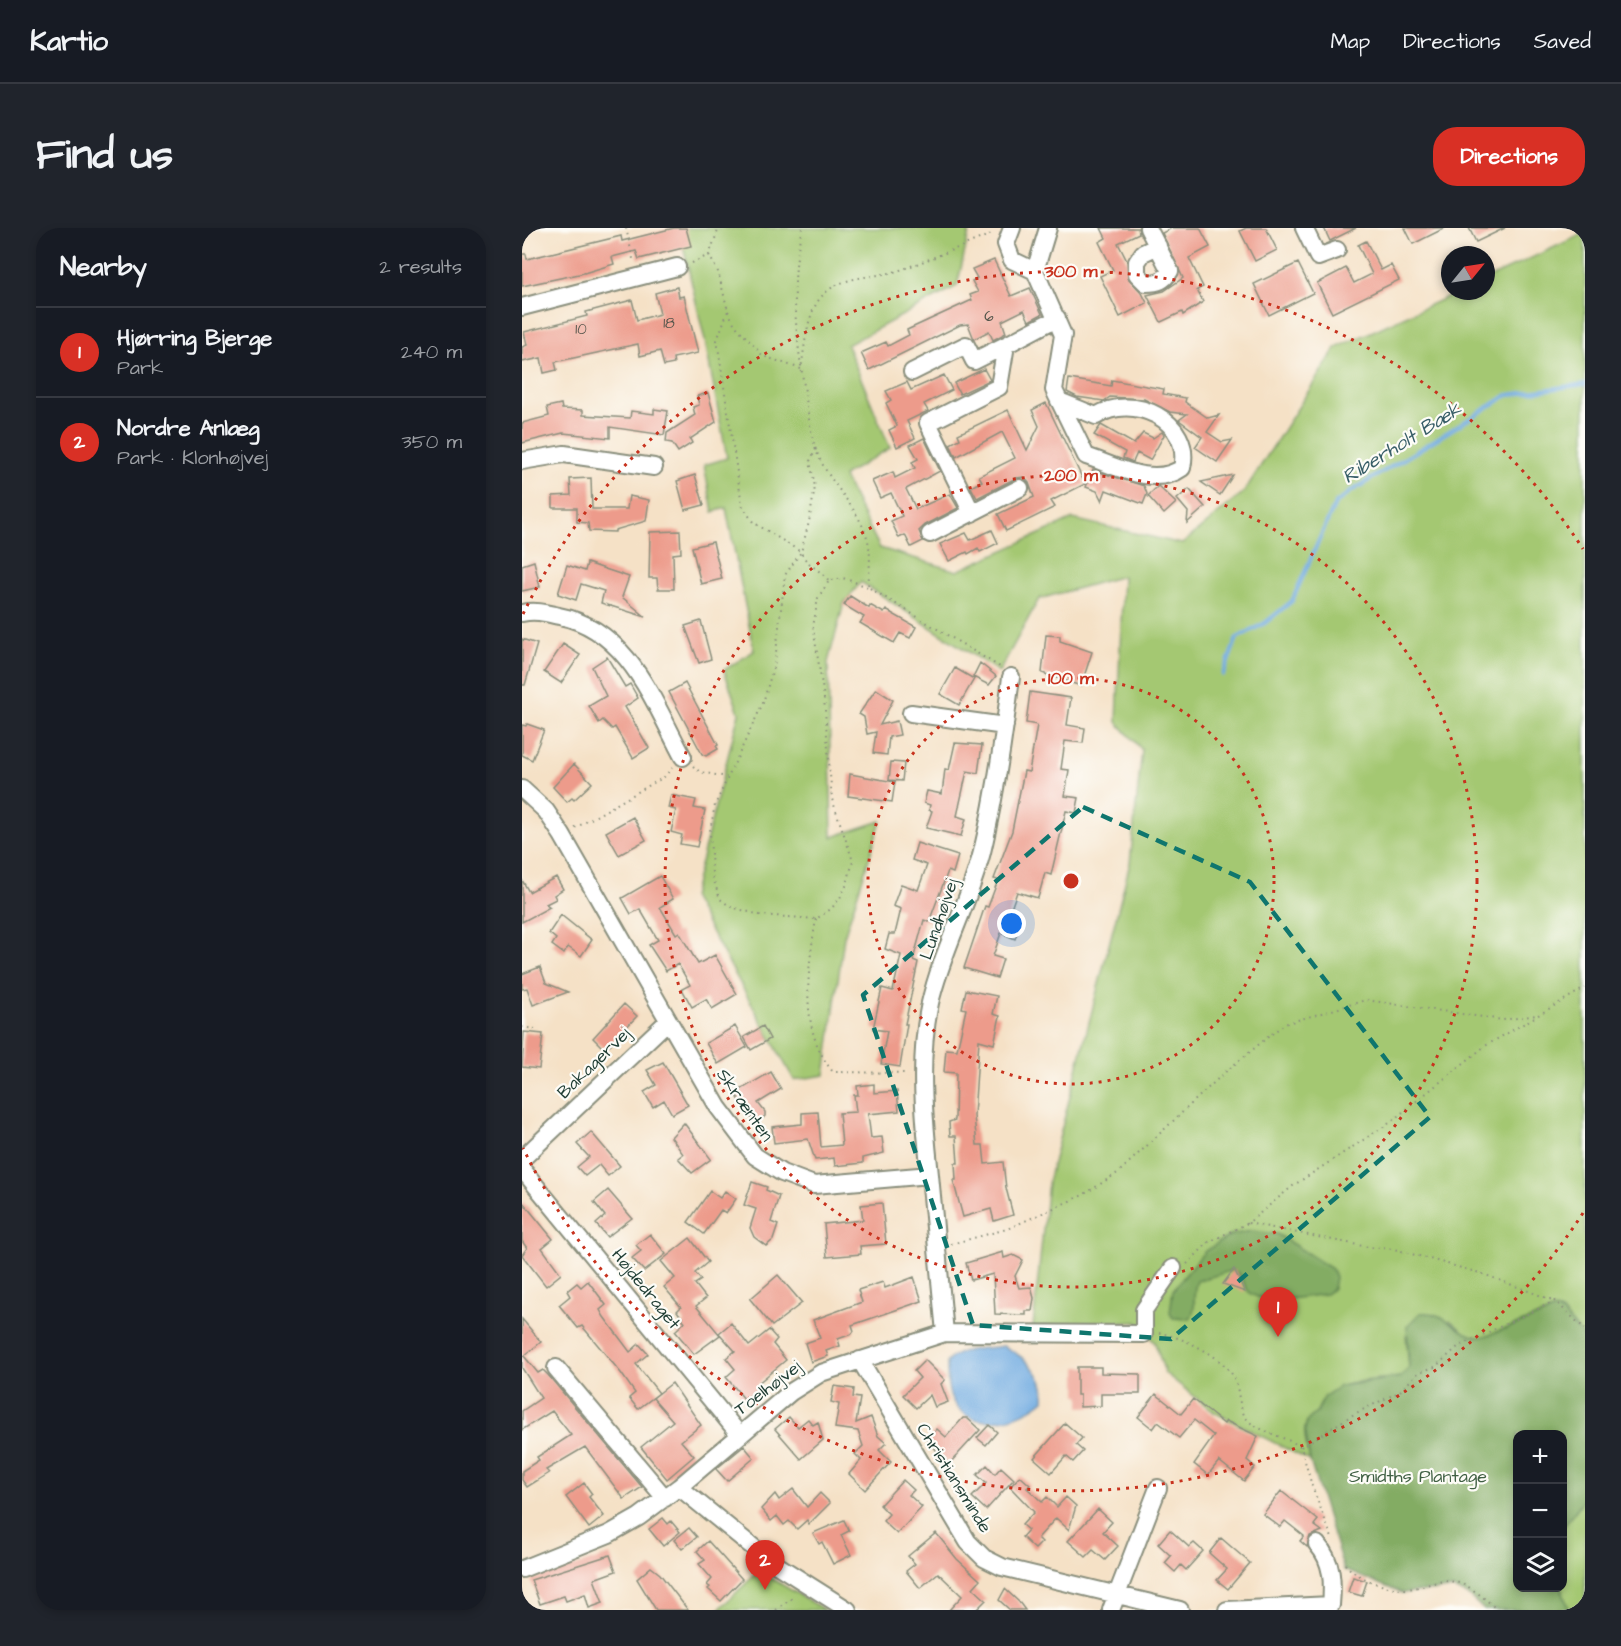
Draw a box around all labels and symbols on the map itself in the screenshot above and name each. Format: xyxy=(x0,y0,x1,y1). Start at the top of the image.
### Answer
north arrow xyxy=(1441,246,1495,300)
text: 300 m xyxy=(1043,259,1099,284)
house number: 6 xyxy=(984,306,994,327)
house number: 18 xyxy=(663,313,675,334)
house number: 10 xyxy=(575,319,587,340)
water label: Riberholt Bæk xyxy=(1337,395,1468,491)
text: 200 m xyxy=(1043,463,1099,488)
text: 100 m xyxy=(1048,666,1095,691)
centre of rings xyxy=(1061,871,1081,891)
street label: Lundhøjvej xyxy=(913,874,965,963)
your location xyxy=(997,909,1026,938)
street label: Bakagervej xyxy=(552,1021,638,1105)
street label: Skrænten xyxy=(711,1063,779,1147)
street label: Højdedraget xyxy=(605,1243,687,1336)
pin: 1 xyxy=(1258,1288,1298,1337)
street label: Toelhøjvej xyxy=(729,1354,807,1422)
street label: Christiansminde xyxy=(910,1418,998,1538)
park label: Smidths Plantage xyxy=(1349,1464,1487,1490)
pin: 2 xyxy=(746,1540,784,1590)

